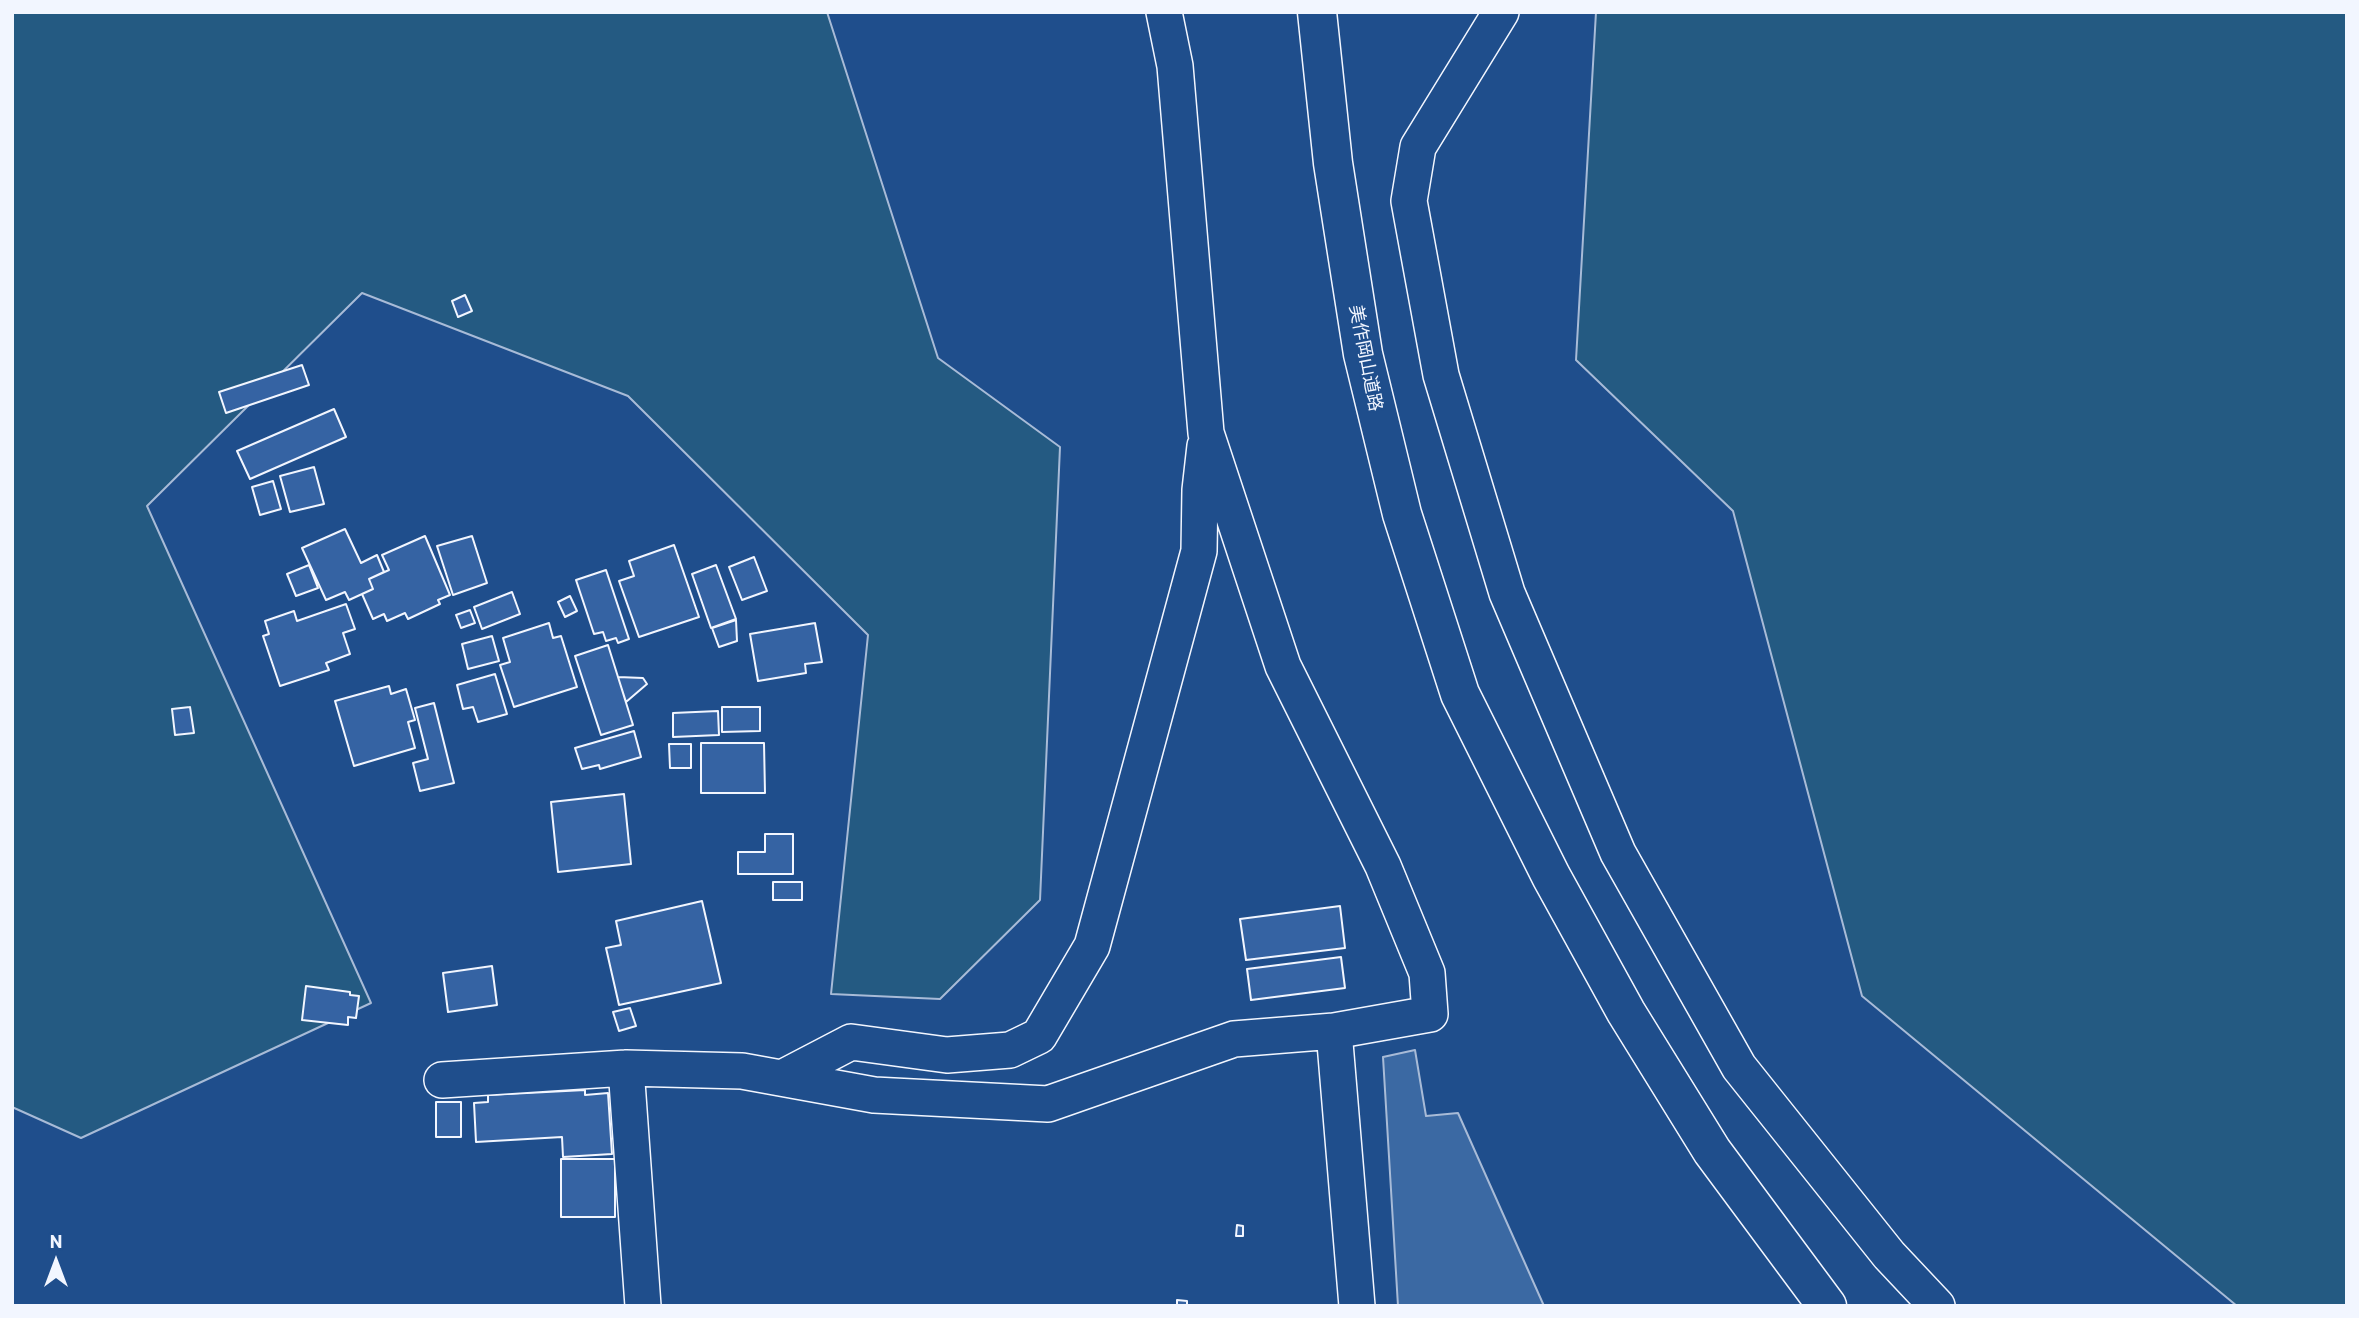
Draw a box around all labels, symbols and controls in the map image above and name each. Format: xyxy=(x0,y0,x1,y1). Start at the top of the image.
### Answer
street label: 美作岡山道路 xyxy=(1345,303,1387,413)
north arrow xyxy=(21,1227,91,1297)
text: N xyxy=(50,1229,62,1252)

